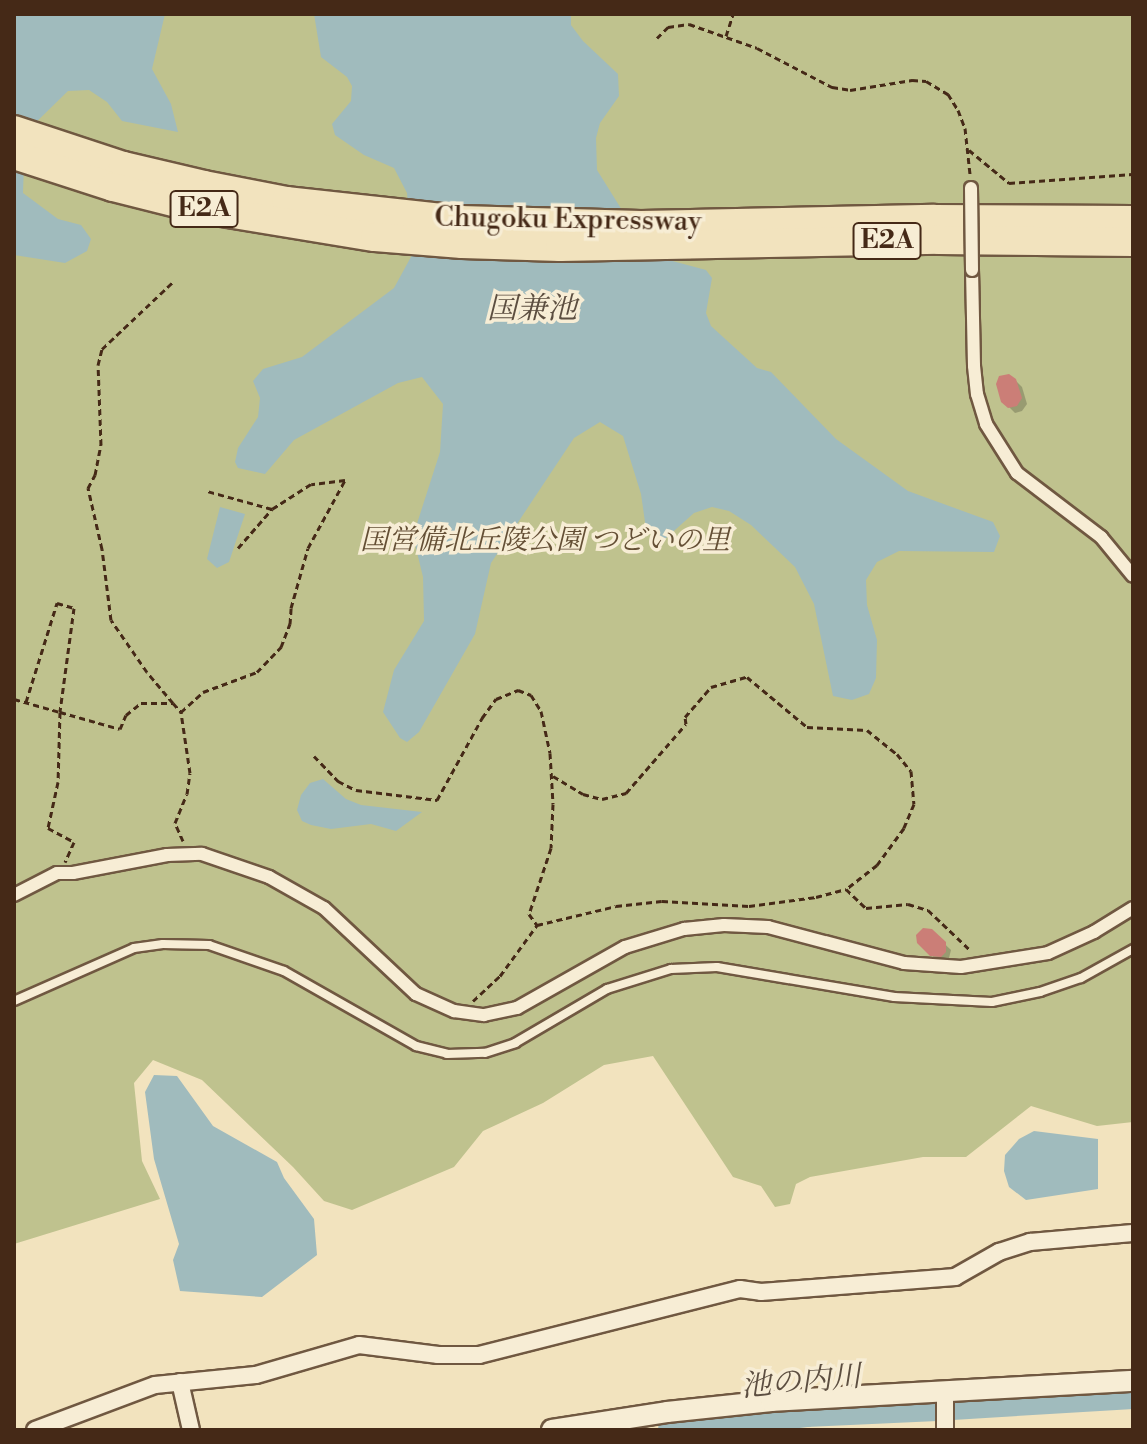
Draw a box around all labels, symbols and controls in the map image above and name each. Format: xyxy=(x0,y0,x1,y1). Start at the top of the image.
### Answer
road number: E2A xyxy=(168,187,240,231)
street label: Chugoku Expressway xyxy=(434,201,702,239)
road number: E2A xyxy=(851,219,923,263)
water label: 国兼池 xyxy=(487,291,577,327)
park label: 国営備北丘陵公園 つどいの里 xyxy=(360,524,730,558)
water label: 池の内川 xyxy=(740,1359,862,1405)

